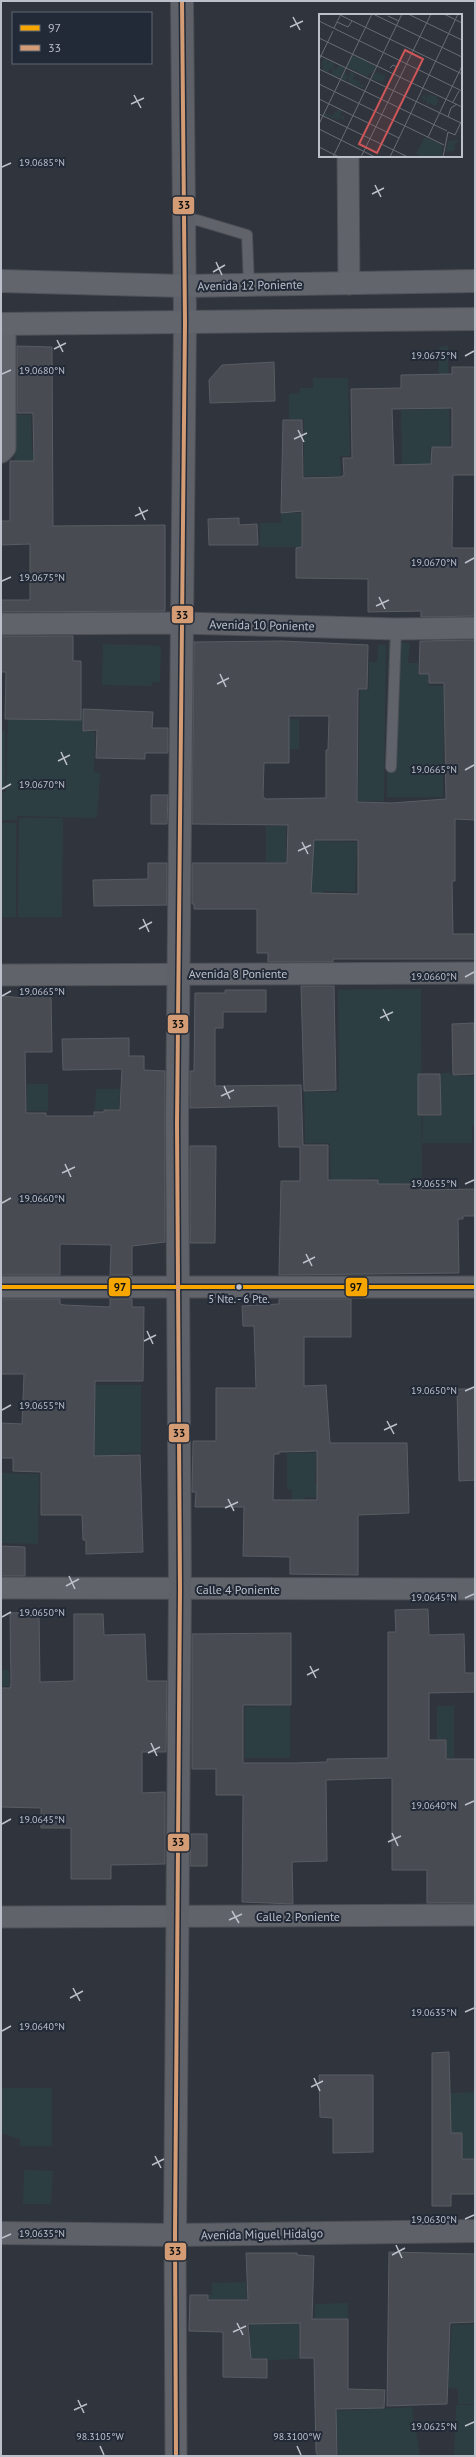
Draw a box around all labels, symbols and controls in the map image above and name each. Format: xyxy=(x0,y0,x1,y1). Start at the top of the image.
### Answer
legend xyxy=(12,12,152,64)
inset map xyxy=(319,14,462,157)
text: 97 xyxy=(48,20,61,35)
text: 33 xyxy=(48,40,61,55)
text: 19.0685°N xyxy=(19,156,65,169)
line badge: 33 xyxy=(172,196,195,215)
text: 33 xyxy=(178,198,190,212)
street label: Avenida 12 Poniente xyxy=(197,277,303,293)
text: 19.0675°N xyxy=(411,349,457,362)
text: 19.0680°N xyxy=(19,364,65,377)
text: 19.0670°N xyxy=(411,556,457,569)
text: 19.0675°N xyxy=(19,571,65,584)
line badge: 33 xyxy=(171,605,194,624)
text: 33 xyxy=(176,608,188,622)
street label: Avenida 10 Poniente xyxy=(209,617,315,633)
text: 19.0665°N xyxy=(411,763,457,776)
text: 19.0670°N xyxy=(19,778,65,791)
street label: Avenida 8 Poniente xyxy=(189,966,287,981)
text: 19.0660°N xyxy=(411,970,457,983)
text: 19.0665°N xyxy=(19,985,65,998)
line badge: 33 xyxy=(167,1014,189,1034)
text: 33 xyxy=(172,1017,184,1031)
text: 19.0655°N xyxy=(411,1177,457,1190)
text: 19.0660°N xyxy=(19,1192,65,1205)
line badge: 97 xyxy=(108,1277,131,1297)
line badge: 97 xyxy=(345,1277,368,1297)
text: 97 xyxy=(114,1280,126,1294)
text: 97 xyxy=(350,1280,362,1294)
marker: 5 Nte. - 6 Pte. xyxy=(234,1282,244,1292)
place label: 5 Nte. - 6 Pte. xyxy=(208,1292,270,1306)
text: 19.0650°N xyxy=(411,1384,457,1397)
text: 19.0655°N xyxy=(19,1399,65,1412)
line badge: 33 xyxy=(168,1423,190,1443)
text: 33 xyxy=(173,1426,185,1440)
street label: Calle 4 Poniente xyxy=(196,1582,280,1597)
text: 19.0645°N xyxy=(411,1591,457,1604)
text: 19.0650°N xyxy=(19,1606,65,1619)
text: 19.0640°N xyxy=(411,1799,457,1812)
text: 19.0645°N xyxy=(19,1813,65,1826)
line badge: 33 xyxy=(167,1833,190,1852)
text: 33 xyxy=(172,1835,184,1849)
street label: Calle 2 Poniente xyxy=(256,1909,340,1924)
text: 19.0635°N xyxy=(411,2006,457,2019)
text: 19.0640°N xyxy=(19,2020,65,2033)
text: 19.0630°N xyxy=(411,2213,457,2226)
street label: Avenida Miguel Hidalgo xyxy=(201,2225,323,2243)
text: 19.0635°N xyxy=(19,2227,65,2240)
line badge: 33 xyxy=(164,2242,187,2261)
text: 33 xyxy=(169,2244,181,2258)
text: 19.0625°N xyxy=(411,2420,457,2433)
text: 98.3105°W xyxy=(76,2430,124,2443)
text: 98.3100°W xyxy=(273,2430,321,2443)

